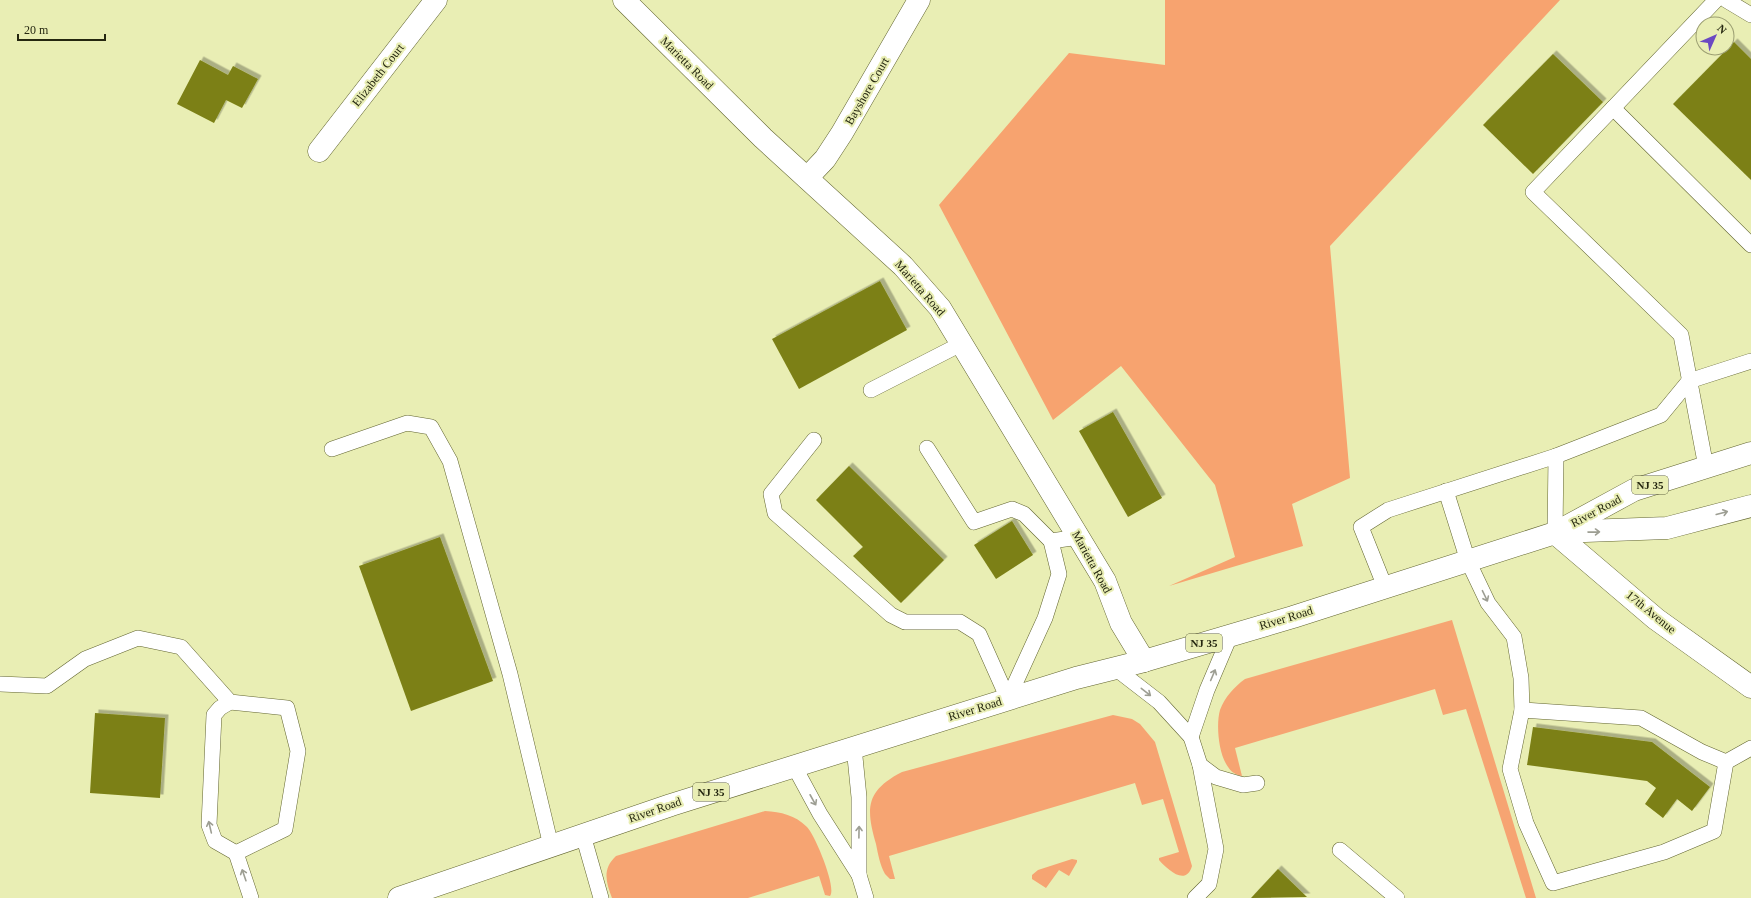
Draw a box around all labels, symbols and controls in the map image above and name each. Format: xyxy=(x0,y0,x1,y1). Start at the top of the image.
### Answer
scale bar xyxy=(18,16,105,42)
north arrow xyxy=(1695,16,1735,56)
text: N xyxy=(1715,22,1729,36)
text: 20 m xyxy=(24,23,49,37)
street label: Marietta Road xyxy=(658,34,716,92)
street label: Elizabeth Court xyxy=(349,40,407,109)
street label: Bayshore Court xyxy=(842,54,892,127)
street label: Marietta Road xyxy=(892,257,948,319)
road number: NJ 35 xyxy=(1632,476,1668,494)
street label: River Road xyxy=(1568,492,1624,530)
one-way arrow xyxy=(1715,509,1728,516)
street label: Marietta Road xyxy=(1069,528,1115,596)
one-way arrow xyxy=(1587,528,1600,536)
street label: 17th Avenue xyxy=(1623,588,1679,636)
one-way arrow xyxy=(1482,590,1489,602)
street label: River Road xyxy=(1258,603,1314,633)
road number: NJ 35 xyxy=(1186,634,1222,652)
one-way arrow xyxy=(1210,670,1218,682)
one-way arrow xyxy=(1141,688,1152,697)
street label: River Road xyxy=(947,694,1003,724)
road number: NJ 35 xyxy=(693,783,729,801)
street label: River Road xyxy=(627,794,683,826)
one-way arrow xyxy=(809,794,817,806)
one-way arrow xyxy=(206,820,214,833)
one-way arrow xyxy=(855,826,863,839)
one-way arrow xyxy=(239,870,247,882)

